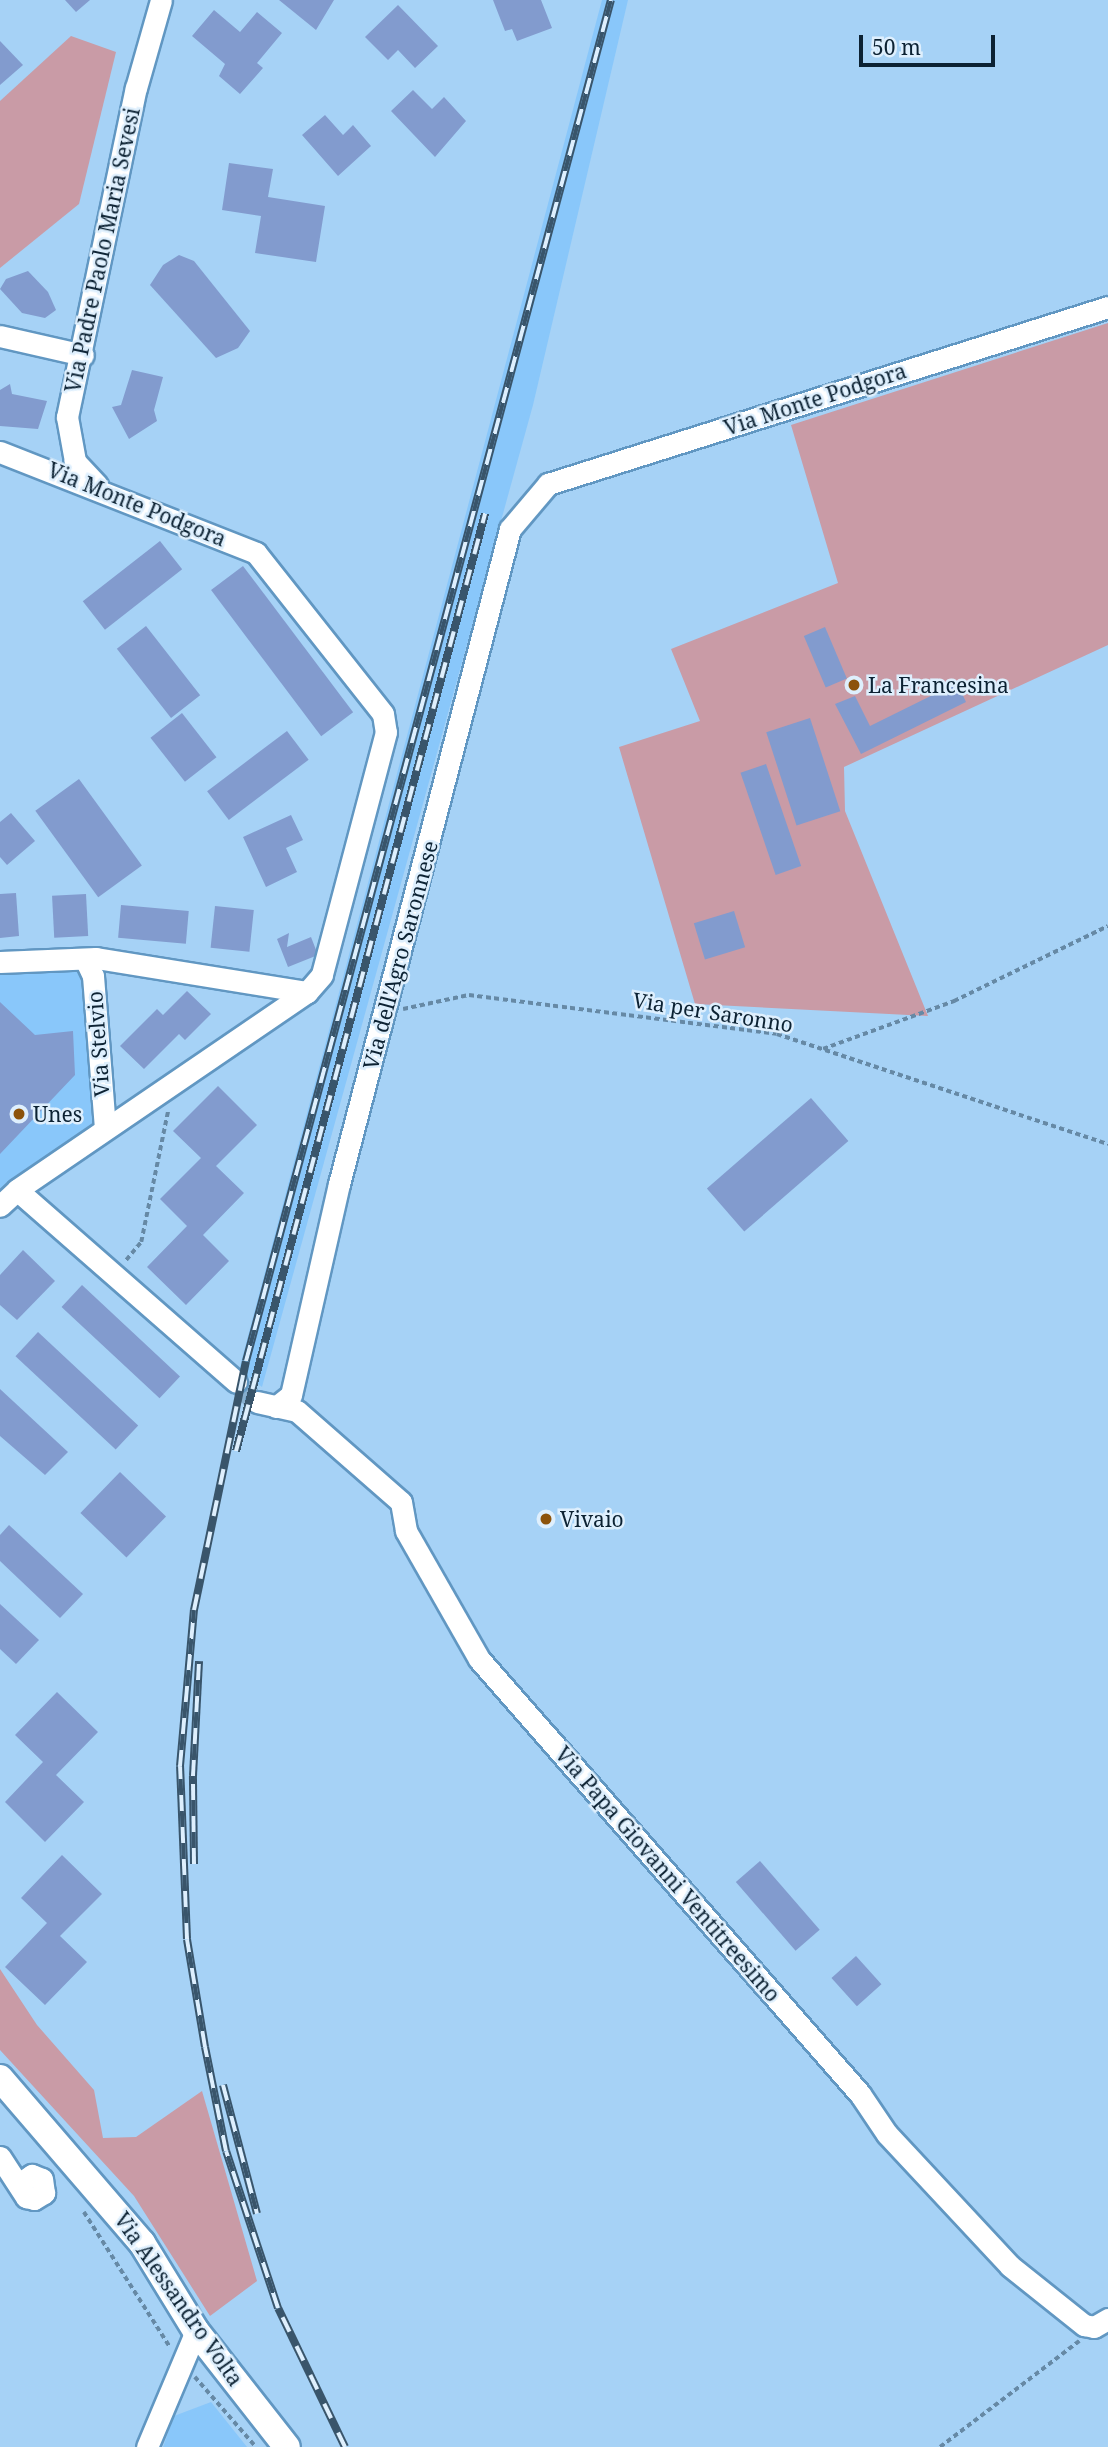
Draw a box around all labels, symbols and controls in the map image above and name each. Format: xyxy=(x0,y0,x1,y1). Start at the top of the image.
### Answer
scale bar xyxy=(863,21,1000,65)
text: 50 m xyxy=(872,33,921,61)
street label: Via Padre Paolo Maria Sevesi xyxy=(59,105,145,395)
street label: Via Monte Podgora xyxy=(721,358,909,440)
street label: Via Monte Podgora xyxy=(44,457,230,551)
place label: La Francesina xyxy=(868,672,1009,698)
marker: La Francesina xyxy=(846,677,862,693)
street label: Via dell'Agro Saronnese xyxy=(357,838,443,1072)
street label: Via per Saronno xyxy=(631,987,795,1037)
street label: Via Stelvio xyxy=(82,990,114,1098)
place label: Unes xyxy=(33,1101,82,1127)
marker: Unes xyxy=(11,1106,27,1122)
place label: Vivaio xyxy=(560,1506,624,1532)
marker: Vivaio xyxy=(538,1511,554,1527)
street label: Via Papa Giovanni Ventitreesimo xyxy=(550,1741,786,2007)
street label: Via Alessandro Volta xyxy=(110,2207,248,2391)

